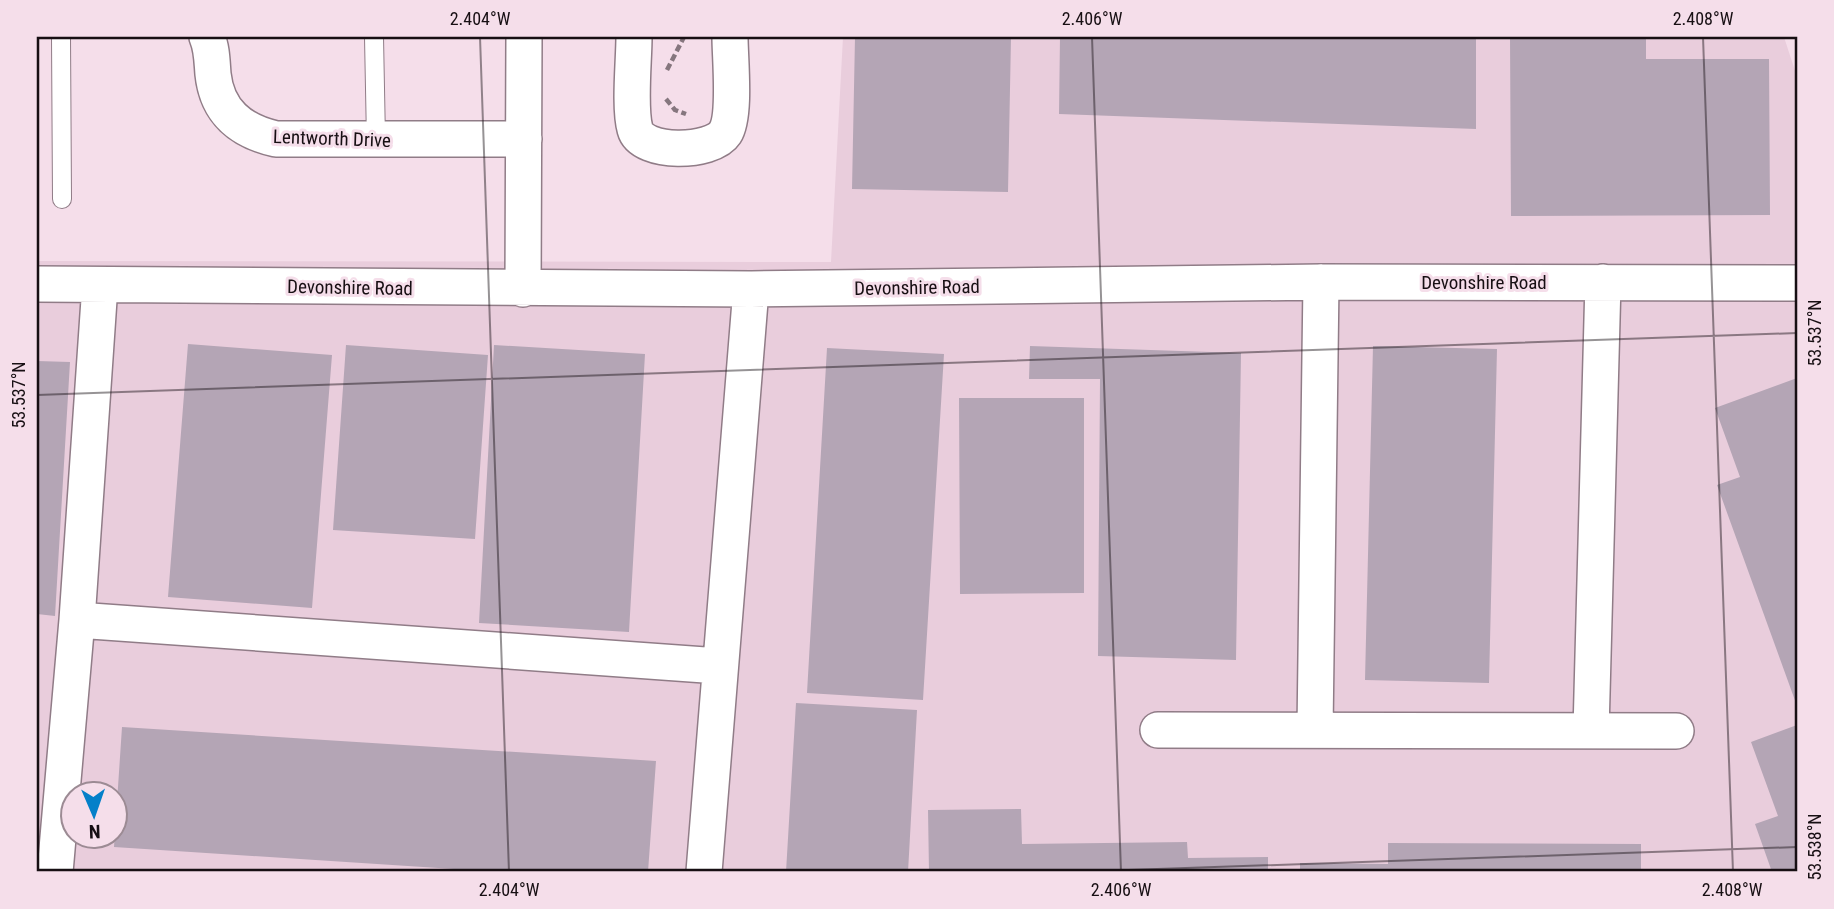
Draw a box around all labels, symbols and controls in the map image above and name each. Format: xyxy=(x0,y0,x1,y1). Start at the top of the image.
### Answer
text: 2.404°W xyxy=(450,8,511,29)
text: 2.406°W xyxy=(1062,8,1123,29)
text: 2.408°W xyxy=(1673,8,1734,29)
street label: Lentworth Drive xyxy=(273,125,391,152)
street label: Devonshire Road xyxy=(1421,271,1547,294)
street label: Devonshire Road xyxy=(287,275,413,300)
street label: Devonshire Road xyxy=(854,275,980,300)
text: 53.537°N xyxy=(1804,299,1825,367)
text: 53.537°N xyxy=(8,361,29,429)
north arrow xyxy=(60,780,130,850)
text: 53.538°N xyxy=(1804,813,1825,881)
text: N xyxy=(88,820,101,843)
text: 2.404°W xyxy=(479,879,540,900)
text: 2.406°W xyxy=(1091,879,1152,900)
text: 2.408°W xyxy=(1702,879,1763,900)

